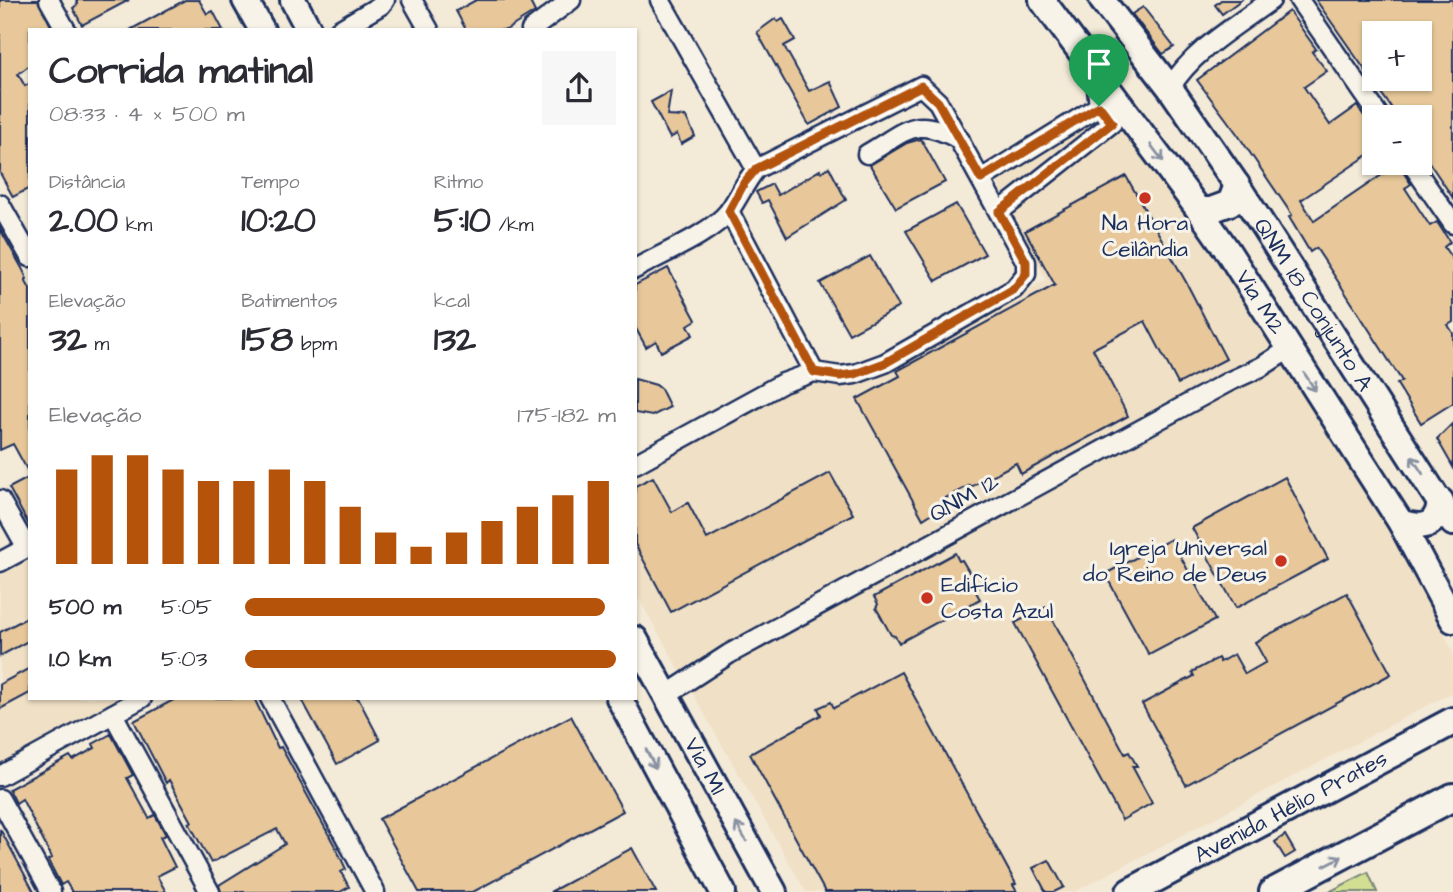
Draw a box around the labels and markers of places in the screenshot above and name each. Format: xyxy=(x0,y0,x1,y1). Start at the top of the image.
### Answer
pin xyxy=(1069,34,1129,106)
marker: Na Hora Ceilândia xyxy=(1137,190,1153,206)
place label: Na Hora Ceilândia xyxy=(1102,207,1189,265)
place label: Igreja Universal do Reino de Deus xyxy=(1083,532,1267,590)
marker: Igreja Universal do Reino de Deus xyxy=(1273,553,1289,569)
place label: Edifício Costa Azul xyxy=(941,569,1053,627)
marker: Edifício Costa Azul xyxy=(919,590,935,606)

